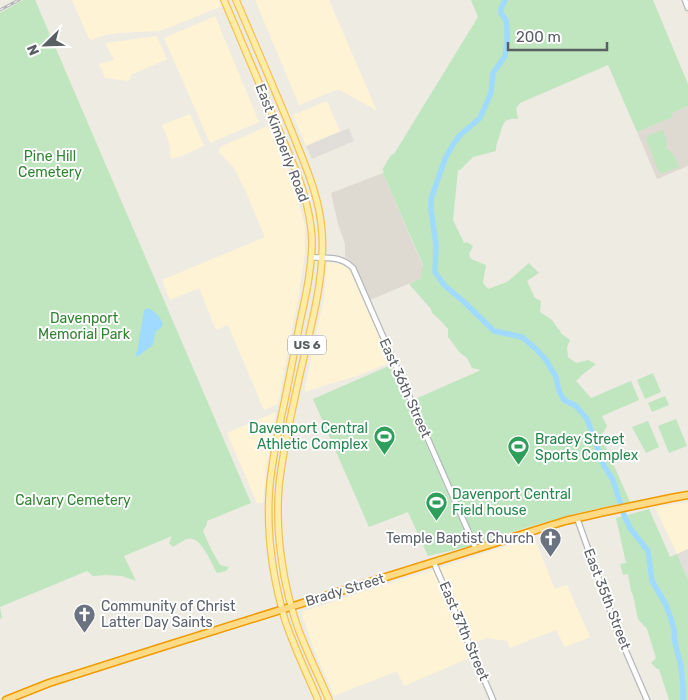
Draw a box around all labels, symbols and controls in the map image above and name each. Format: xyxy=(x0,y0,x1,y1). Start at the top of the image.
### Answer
north arrow xyxy=(20,20,70,70)
scale bar xyxy=(508,20,607,52)
text: 200 m xyxy=(516,28,561,46)
text: N xyxy=(24,42,43,58)
street label: East Kimberly Road xyxy=(252,81,312,205)
park label: Pine Hill Cemetery xyxy=(18,148,82,181)
park label: Davenport Memorial Park xyxy=(38,310,131,343)
road number: US 6 xyxy=(288,336,326,354)
street label: East 36th Street xyxy=(375,336,435,441)
place label: Davenport Central Athletic Complex xyxy=(249,420,368,453)
sports icon: Davenport Central Athletic Complex xyxy=(372,424,396,455)
place label: Bradey Street Sports Complex xyxy=(535,431,639,464)
sports icon: Bradey Street Sports Complex xyxy=(507,435,531,466)
place label: Davenport Central Field house xyxy=(452,486,571,519)
sports icon: Davenport Central Field house xyxy=(424,490,448,521)
park label: Calvary Cemetery xyxy=(15,492,131,509)
church icon: Temple Baptist Church xyxy=(538,526,562,557)
place label: Temple Baptist Church xyxy=(386,530,534,547)
street label: East 35th Street xyxy=(580,546,634,652)
street label: Brady Street xyxy=(303,570,387,610)
street label: East 37th Street xyxy=(436,579,493,683)
place label: Community of Christ Latter Day Saints xyxy=(101,598,236,631)
church icon: Community of Christ Latter Day Saints xyxy=(73,602,97,633)

